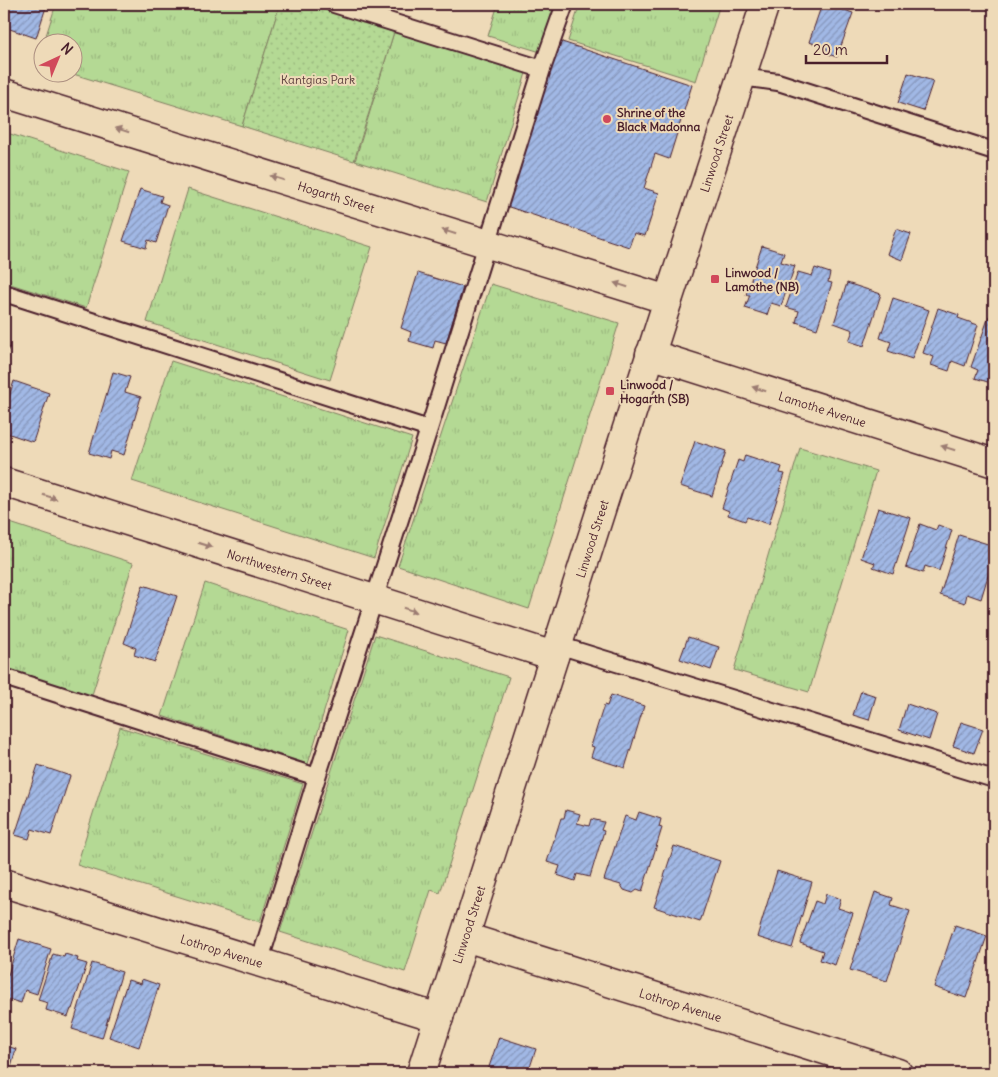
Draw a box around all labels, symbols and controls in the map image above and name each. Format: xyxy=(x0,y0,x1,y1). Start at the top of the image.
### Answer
north arrow xyxy=(32,32,82,82)
scale bar xyxy=(806,32,887,64)
text: N xyxy=(57,39,77,58)
text: 20 m xyxy=(813,40,848,59)
park label: Kantgias Park xyxy=(281,72,355,87)
place label: Shrine of the Black Madonna xyxy=(617,105,701,134)
street label: Linwood Street xyxy=(696,112,736,194)
marker: Shrine of the Black Madonna xyxy=(601,113,613,125)
one-way arrow xyxy=(114,126,129,134)
one-way arrow xyxy=(270,174,285,182)
street label: Hogarth Street xyxy=(296,178,377,216)
one-way arrow xyxy=(442,227,457,235)
place label: Linwood / Lamothe (NB) xyxy=(725,265,799,295)
marker: Linwood / Lamothe (NB) xyxy=(709,273,721,285)
one-way arrow xyxy=(613,281,628,289)
place label: Linwood / Hogarth (SB) xyxy=(620,377,690,407)
one-way arrow xyxy=(752,384,767,392)
marker: Linwood / Hogarth (SB) xyxy=(604,385,616,397)
street label: Lamothe Avenue xyxy=(777,388,868,430)
one-way arrow xyxy=(940,444,955,451)
one-way arrow xyxy=(43,493,58,501)
street label: Linwood Street xyxy=(572,498,611,579)
one-way arrow xyxy=(198,542,213,550)
street label: Northwestern Street xyxy=(225,546,334,593)
one-way arrow xyxy=(403,607,418,615)
street label: Linwood Street xyxy=(449,884,488,965)
street label: Lothrop Avenue xyxy=(179,931,265,970)
street label: Lothrop Avenue xyxy=(638,985,724,1025)

